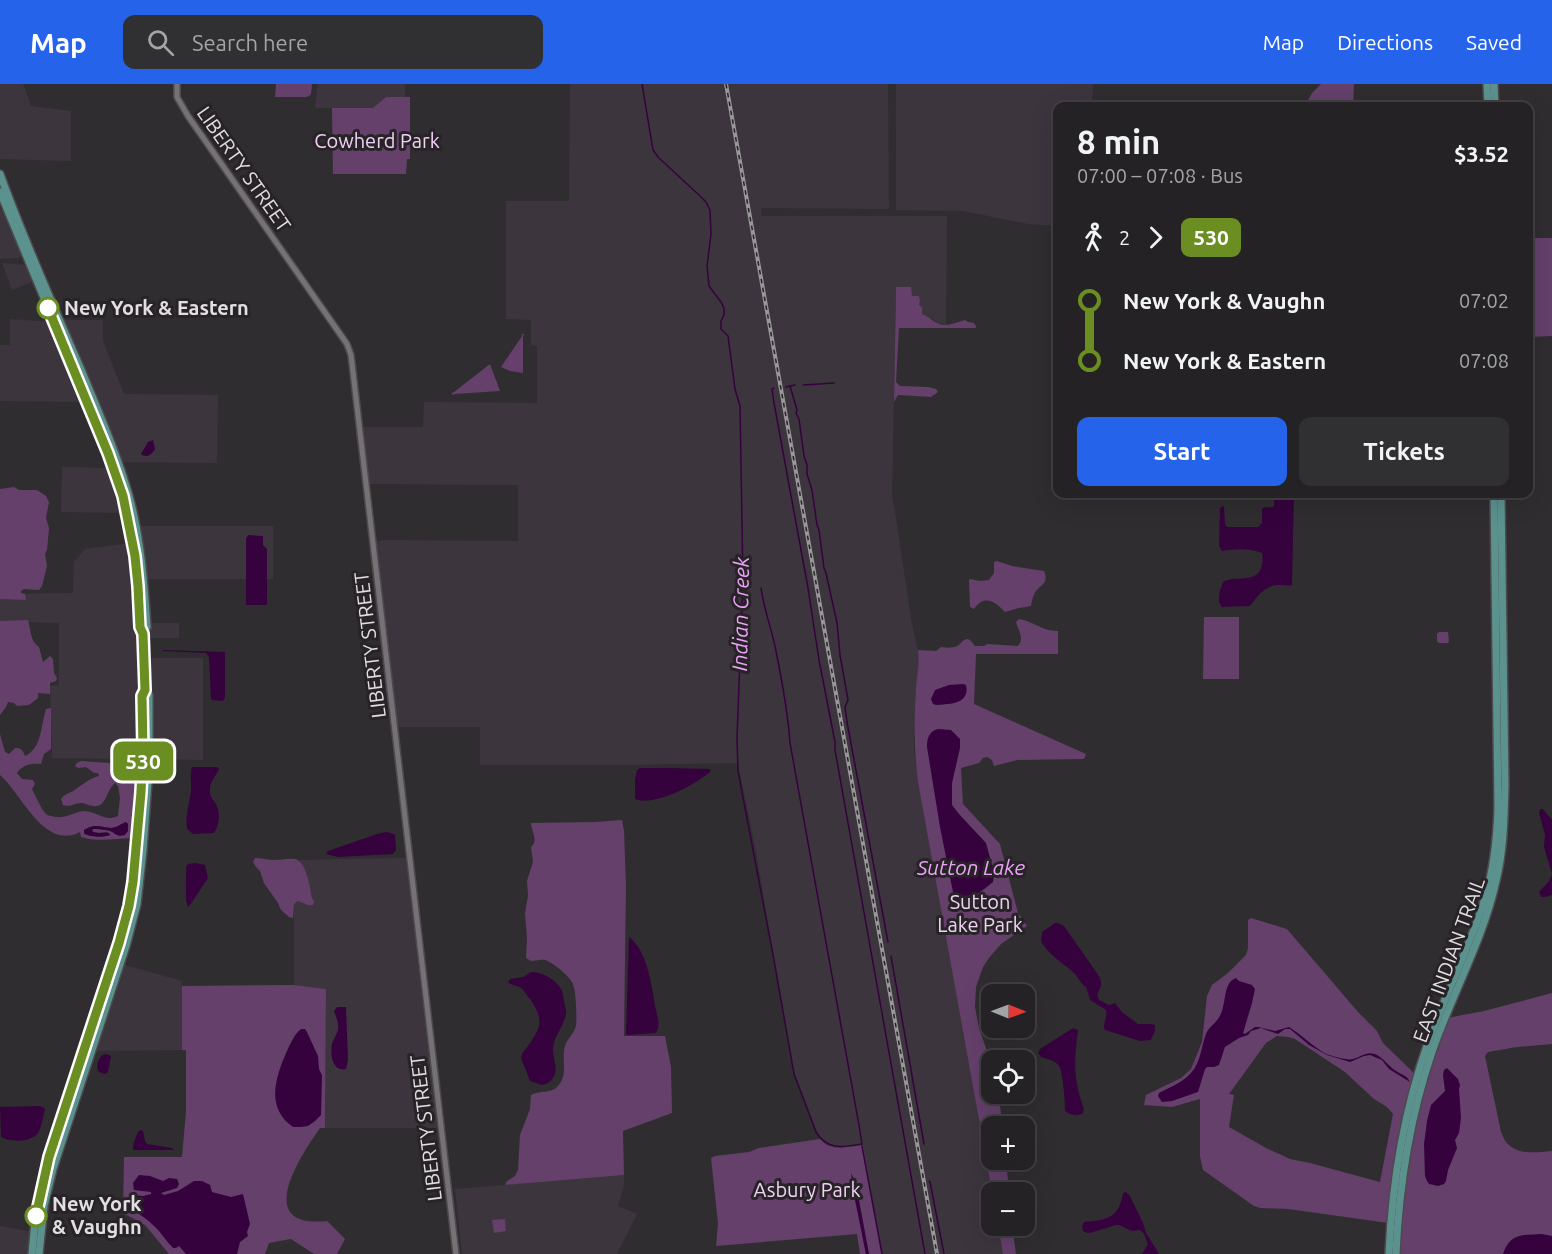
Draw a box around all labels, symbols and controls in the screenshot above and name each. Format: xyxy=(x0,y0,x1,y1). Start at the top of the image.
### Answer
search box xyxy=(123,15,543,69)
icon: search xyxy=(144,26,177,59)
text: Map xyxy=(30,27,87,58)
text: Search here xyxy=(192,30,308,55)
text: Map xyxy=(1263,30,1304,54)
text: Directions xyxy=(1337,30,1433,54)
text: Saved xyxy=(1466,30,1522,54)
street label: LIBERTY STREET xyxy=(193,102,296,236)
text: 8 min xyxy=(1077,123,1160,160)
park label: Cowherd Park xyxy=(314,129,440,152)
text: $3.52 xyxy=(1454,141,1509,166)
text: 07:00 – 07:08 · Bus xyxy=(1077,164,1243,187)
icon: walk xyxy=(1077,221,1110,254)
icon: forward xyxy=(1139,221,1172,254)
text: 530 xyxy=(1193,225,1229,249)
text: 2 xyxy=(1119,226,1130,249)
text: New York & Vaughn xyxy=(1123,288,1325,313)
text: 07:02 xyxy=(1459,289,1509,312)
place label: New York & Eastern xyxy=(64,296,249,319)
marker: New York & Eastern xyxy=(37,297,59,319)
text: New York & Eastern xyxy=(1123,348,1326,373)
text: 07:08 xyxy=(1459,349,1509,372)
button: Start xyxy=(1077,417,1287,486)
button: Tickets xyxy=(1299,417,1509,486)
water label: Indian Creek xyxy=(727,556,753,672)
street label: LIBERTY STREET xyxy=(349,571,390,719)
line badge: 530 xyxy=(108,742,178,780)
text: 530 xyxy=(125,749,161,773)
water label: Sutton Lake xyxy=(916,855,1025,879)
street label: EAST INDIAN TRAIL xyxy=(1408,874,1489,1045)
park label: Sutton Lake Park xyxy=(937,890,1023,936)
north arrow xyxy=(981,984,1035,1038)
map controls xyxy=(981,984,1035,1236)
button: locate xyxy=(981,1050,1035,1104)
street label: LIBERTY STREET xyxy=(405,1054,446,1202)
button: + xyxy=(981,1116,1035,1170)
park label: Asbury Park xyxy=(753,1178,861,1201)
button: − xyxy=(981,1182,1035,1236)
place label: New York & Vaughn xyxy=(52,1192,142,1238)
marker: New York & Vaughn xyxy=(25,1205,47,1227)

